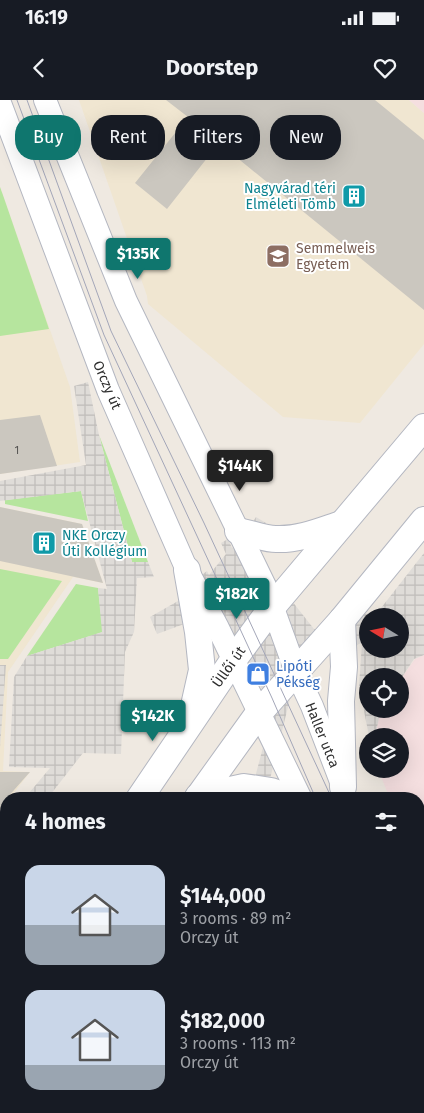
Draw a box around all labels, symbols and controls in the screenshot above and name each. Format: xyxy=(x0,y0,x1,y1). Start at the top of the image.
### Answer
text: 16:19 xyxy=(25,6,68,29)
icon: back xyxy=(25,54,53,82)
text: Doorstep xyxy=(166,54,258,81)
icon: heart xyxy=(371,54,399,82)
chip: Buy xyxy=(15,115,81,160)
chip: Rent xyxy=(91,115,165,160)
chip: Filters xyxy=(175,115,260,160)
chip: New xyxy=(270,115,341,160)
place label: Nagyvárad téri Elméleti Tömb xyxy=(244,180,336,213)
building icon: Nagyvárad téri Elméleti Tömb xyxy=(341,183,367,209)
pin: $135K xyxy=(103,238,173,280)
place label: Semmelweis Egyetem xyxy=(296,240,376,273)
school or university icon: Semmelweis Egyetem xyxy=(265,243,291,269)
text: $135K xyxy=(117,244,159,263)
street label: Orczy út xyxy=(89,358,125,413)
house number: 1 xyxy=(15,444,19,457)
pin: $144K xyxy=(205,450,275,492)
text: $144K xyxy=(218,456,262,475)
place label: NKE Orczy Úti Kollégium xyxy=(62,527,147,560)
building icon: NKE Orczy Úti Kollégium xyxy=(31,530,57,556)
pin: $182K xyxy=(202,578,272,620)
text: $182K xyxy=(215,584,259,603)
north arrow xyxy=(359,608,409,658)
map controls xyxy=(359,608,409,778)
street label: Üllői út xyxy=(208,642,250,691)
place label: Lipóti Pékség xyxy=(276,658,321,691)
shop icon: Lipóti Pékség xyxy=(245,661,271,687)
button: locate xyxy=(359,668,409,718)
pin: $142K xyxy=(118,700,188,742)
street label: Haller utca xyxy=(301,700,343,770)
text: $142K xyxy=(132,706,174,725)
button: layers xyxy=(359,728,409,778)
icon: filters xyxy=(372,808,400,836)
text: 4 homes xyxy=(25,809,106,835)
text: $144,000 xyxy=(180,883,266,909)
icon: home xyxy=(65,885,125,945)
text: 3 rooms · 89 m² xyxy=(180,909,291,928)
text: Orczy út xyxy=(180,928,239,947)
text: $182,000 xyxy=(180,1008,265,1034)
icon: home xyxy=(65,1010,125,1070)
text: 3 rooms · 113 m² xyxy=(180,1034,296,1053)
text: Orczy út xyxy=(180,1053,239,1072)

